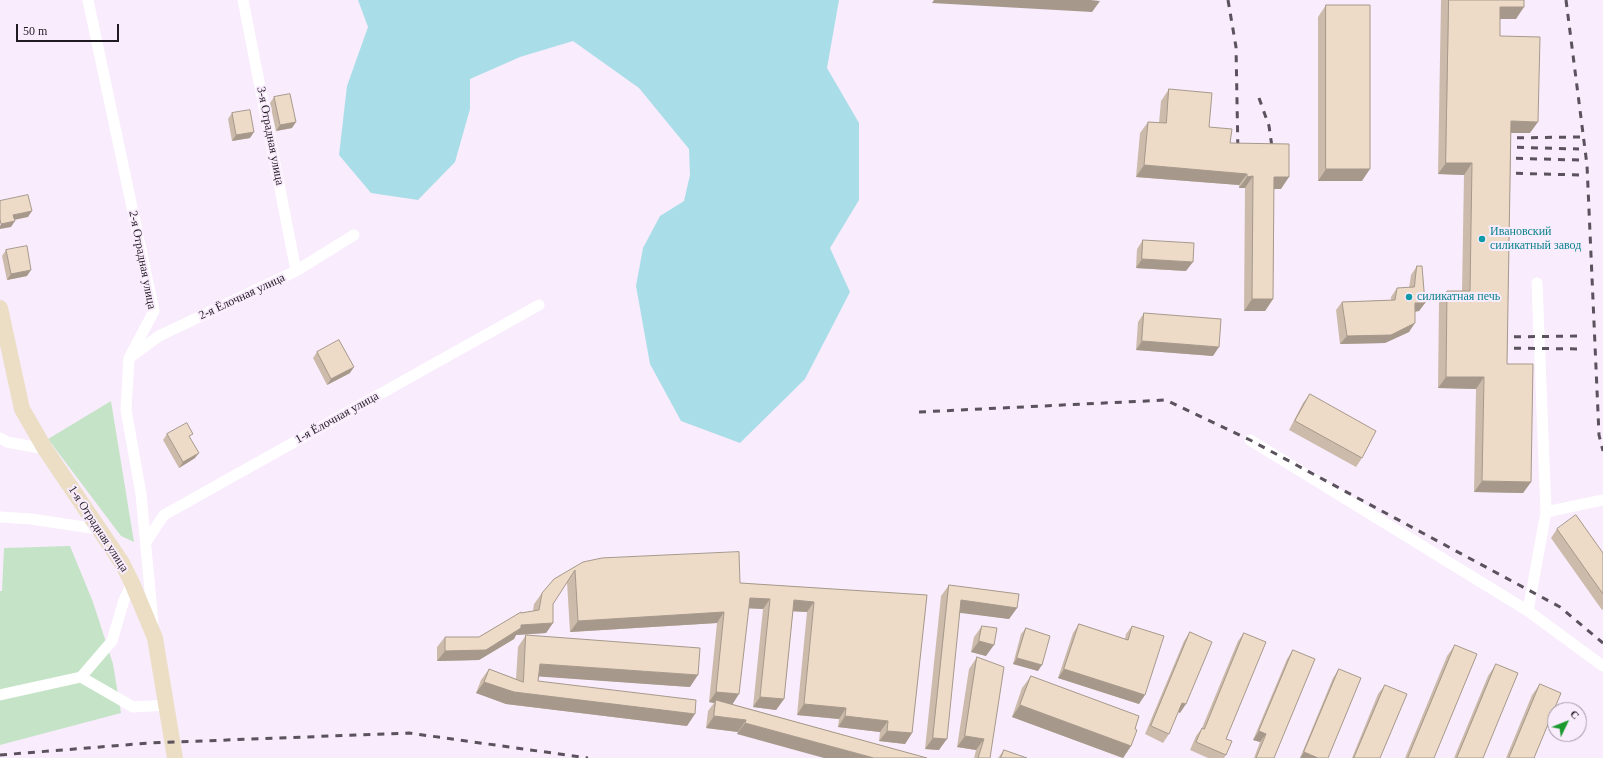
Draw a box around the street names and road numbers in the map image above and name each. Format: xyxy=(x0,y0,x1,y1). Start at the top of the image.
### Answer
street label: 3-я Отрадная улица xyxy=(253,86,287,186)
street label: 2-я Отрадная улица xyxy=(125,210,159,310)
street label: 2-я Ёлочная улица xyxy=(197,271,287,323)
street label: 1-я Ёлочная улица xyxy=(293,389,381,447)
street label: 1-я Отрадная улица xyxy=(65,483,131,575)

